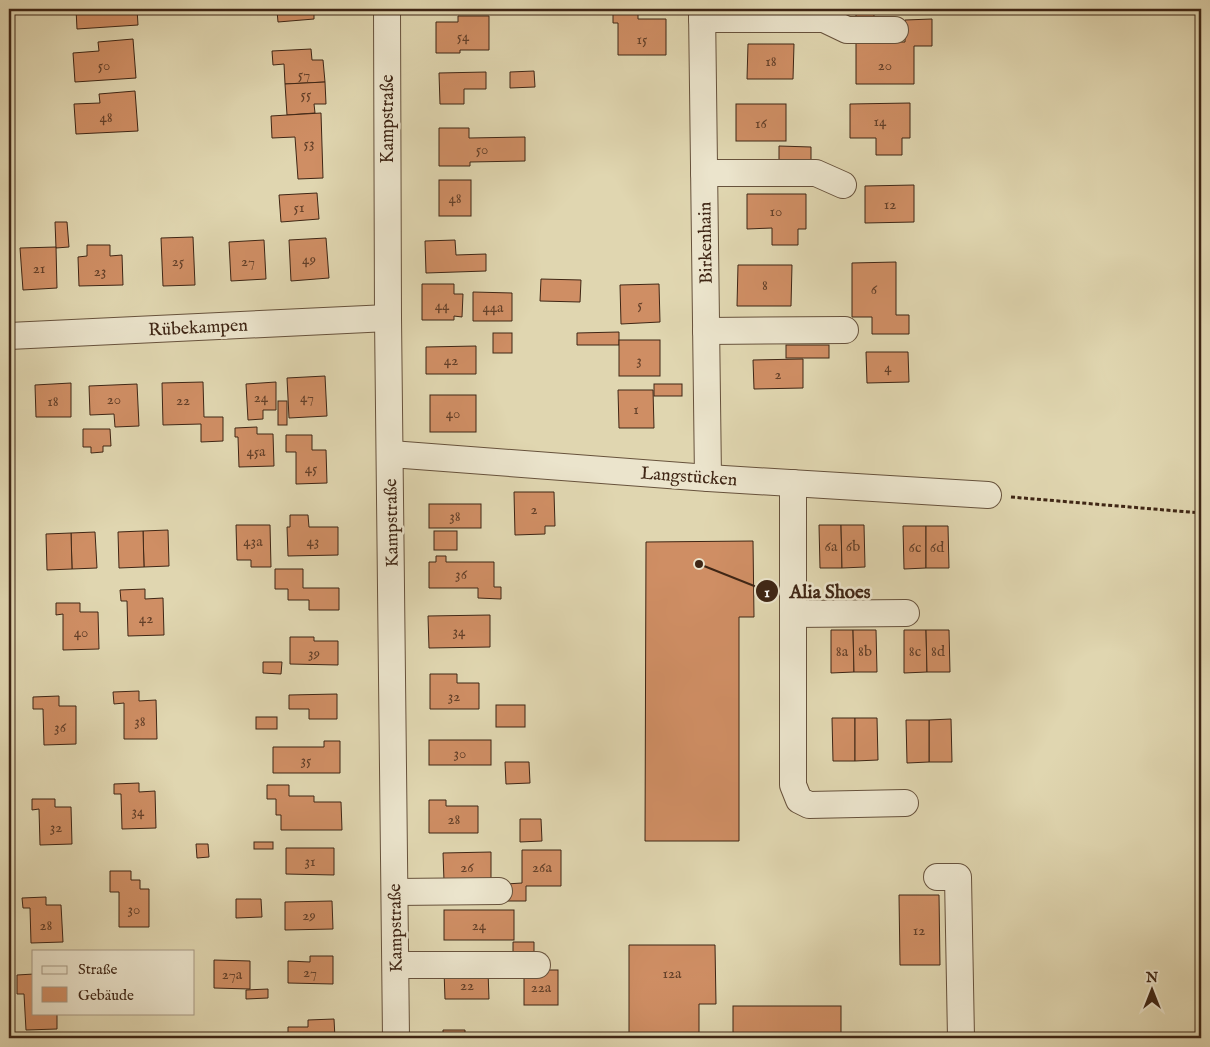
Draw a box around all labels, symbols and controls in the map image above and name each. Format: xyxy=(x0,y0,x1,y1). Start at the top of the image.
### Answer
house number: 54 xyxy=(457,27,470,46)
house number: 15 xyxy=(636,30,648,49)
house number: 18 xyxy=(765,52,777,71)
house number: 50 xyxy=(98,56,110,75)
house number: 20 xyxy=(878,56,892,75)
house number: 57 xyxy=(298,65,310,84)
street label: Kampstraße xyxy=(377,75,400,163)
house number: 55 xyxy=(301,85,312,104)
house number: 48 xyxy=(99,108,113,127)
house number: 14 xyxy=(874,112,887,131)
house number: 16 xyxy=(755,114,768,133)
house number: 53 xyxy=(303,134,315,153)
house number: 50 xyxy=(476,140,488,159)
house number: 48 xyxy=(448,189,462,208)
house number: 12 xyxy=(884,195,896,214)
house number: 51 xyxy=(293,198,305,217)
street label: Birkenhain xyxy=(694,201,719,284)
house number: 10 xyxy=(770,202,782,221)
house number: 49 xyxy=(302,250,316,269)
house number: 25 xyxy=(172,252,185,271)
house number: 27 xyxy=(241,252,255,271)
house number: 21 xyxy=(33,259,45,278)
house number: 23 xyxy=(94,262,106,281)
house number: 8 xyxy=(762,276,768,295)
house number: 6 xyxy=(871,280,878,299)
house number: 5 xyxy=(637,295,643,314)
house number: 44 xyxy=(435,296,450,315)
house number: 44a xyxy=(482,298,504,317)
street label: Rübekampen xyxy=(148,314,249,343)
house number: 42 xyxy=(444,351,458,370)
house number: 3 xyxy=(636,351,642,370)
house number: 4 xyxy=(884,358,892,377)
house number: 2 xyxy=(774,365,782,384)
house number: 24 xyxy=(254,388,269,407)
house number: 47 xyxy=(300,388,314,407)
house number: 20 xyxy=(107,390,121,409)
house number: 22 xyxy=(176,391,190,410)
house number: 18 xyxy=(47,392,59,411)
house number: 1 xyxy=(633,400,639,419)
house number: 40 xyxy=(446,404,460,423)
house number: 45a xyxy=(246,442,266,461)
house number: 45 xyxy=(305,459,318,478)
street label: Langstücken xyxy=(640,463,738,492)
street label: Kampstraße xyxy=(380,478,405,568)
house number: 2 xyxy=(530,500,538,519)
house number: 38 xyxy=(449,507,461,526)
house number: 43a xyxy=(243,532,263,551)
house number: 43 xyxy=(307,532,319,551)
house number: 6a xyxy=(825,537,838,556)
house number: 6b xyxy=(846,537,860,556)
house number: 6c xyxy=(909,538,921,557)
house number: 6d xyxy=(930,538,945,557)
house number: 36 xyxy=(455,565,468,584)
callout: Alia Shoes xyxy=(755,574,880,608)
text: Alia Shoes xyxy=(789,581,871,605)
text: 1 xyxy=(764,583,770,602)
house number: 42 xyxy=(139,609,153,628)
house number: 34 xyxy=(453,622,466,641)
house number: 40 xyxy=(74,623,88,642)
house number: 8a xyxy=(836,642,849,661)
house number: 8b xyxy=(858,642,872,661)
house number: 8c xyxy=(909,642,921,661)
house number: 8d xyxy=(931,642,946,661)
house number: 39 xyxy=(308,644,320,663)
house number: 32 xyxy=(448,687,460,706)
house number: 38 xyxy=(134,712,146,731)
house number: 36 xyxy=(54,718,67,737)
house number: 30 xyxy=(454,744,466,763)
house number: 35 xyxy=(300,751,312,770)
house number: 34 xyxy=(132,802,145,821)
house number: 28 xyxy=(448,810,461,829)
house number: 32 xyxy=(50,818,62,837)
house number: 31 xyxy=(304,852,316,871)
house number: 26 xyxy=(460,858,474,877)
house number: 26a xyxy=(532,858,552,877)
street label: Kampstraße xyxy=(384,883,409,973)
house number: 30 xyxy=(128,900,140,919)
house number: 29 xyxy=(302,906,316,925)
house number: 28 xyxy=(40,916,53,935)
house number: 24 xyxy=(472,916,487,935)
house number: 12 xyxy=(913,921,925,940)
legend xyxy=(32,950,195,1014)
text: Straße xyxy=(78,960,118,979)
house number: 27 xyxy=(303,963,317,982)
house number: 12a xyxy=(662,964,682,983)
north arrow xyxy=(1128,964,1178,1014)
house number: 27a xyxy=(222,965,243,984)
text: N xyxy=(1145,969,1158,987)
house number: 22 xyxy=(460,976,474,995)
house number: 22a xyxy=(531,978,552,997)
text: Gebäude xyxy=(78,986,134,1005)

